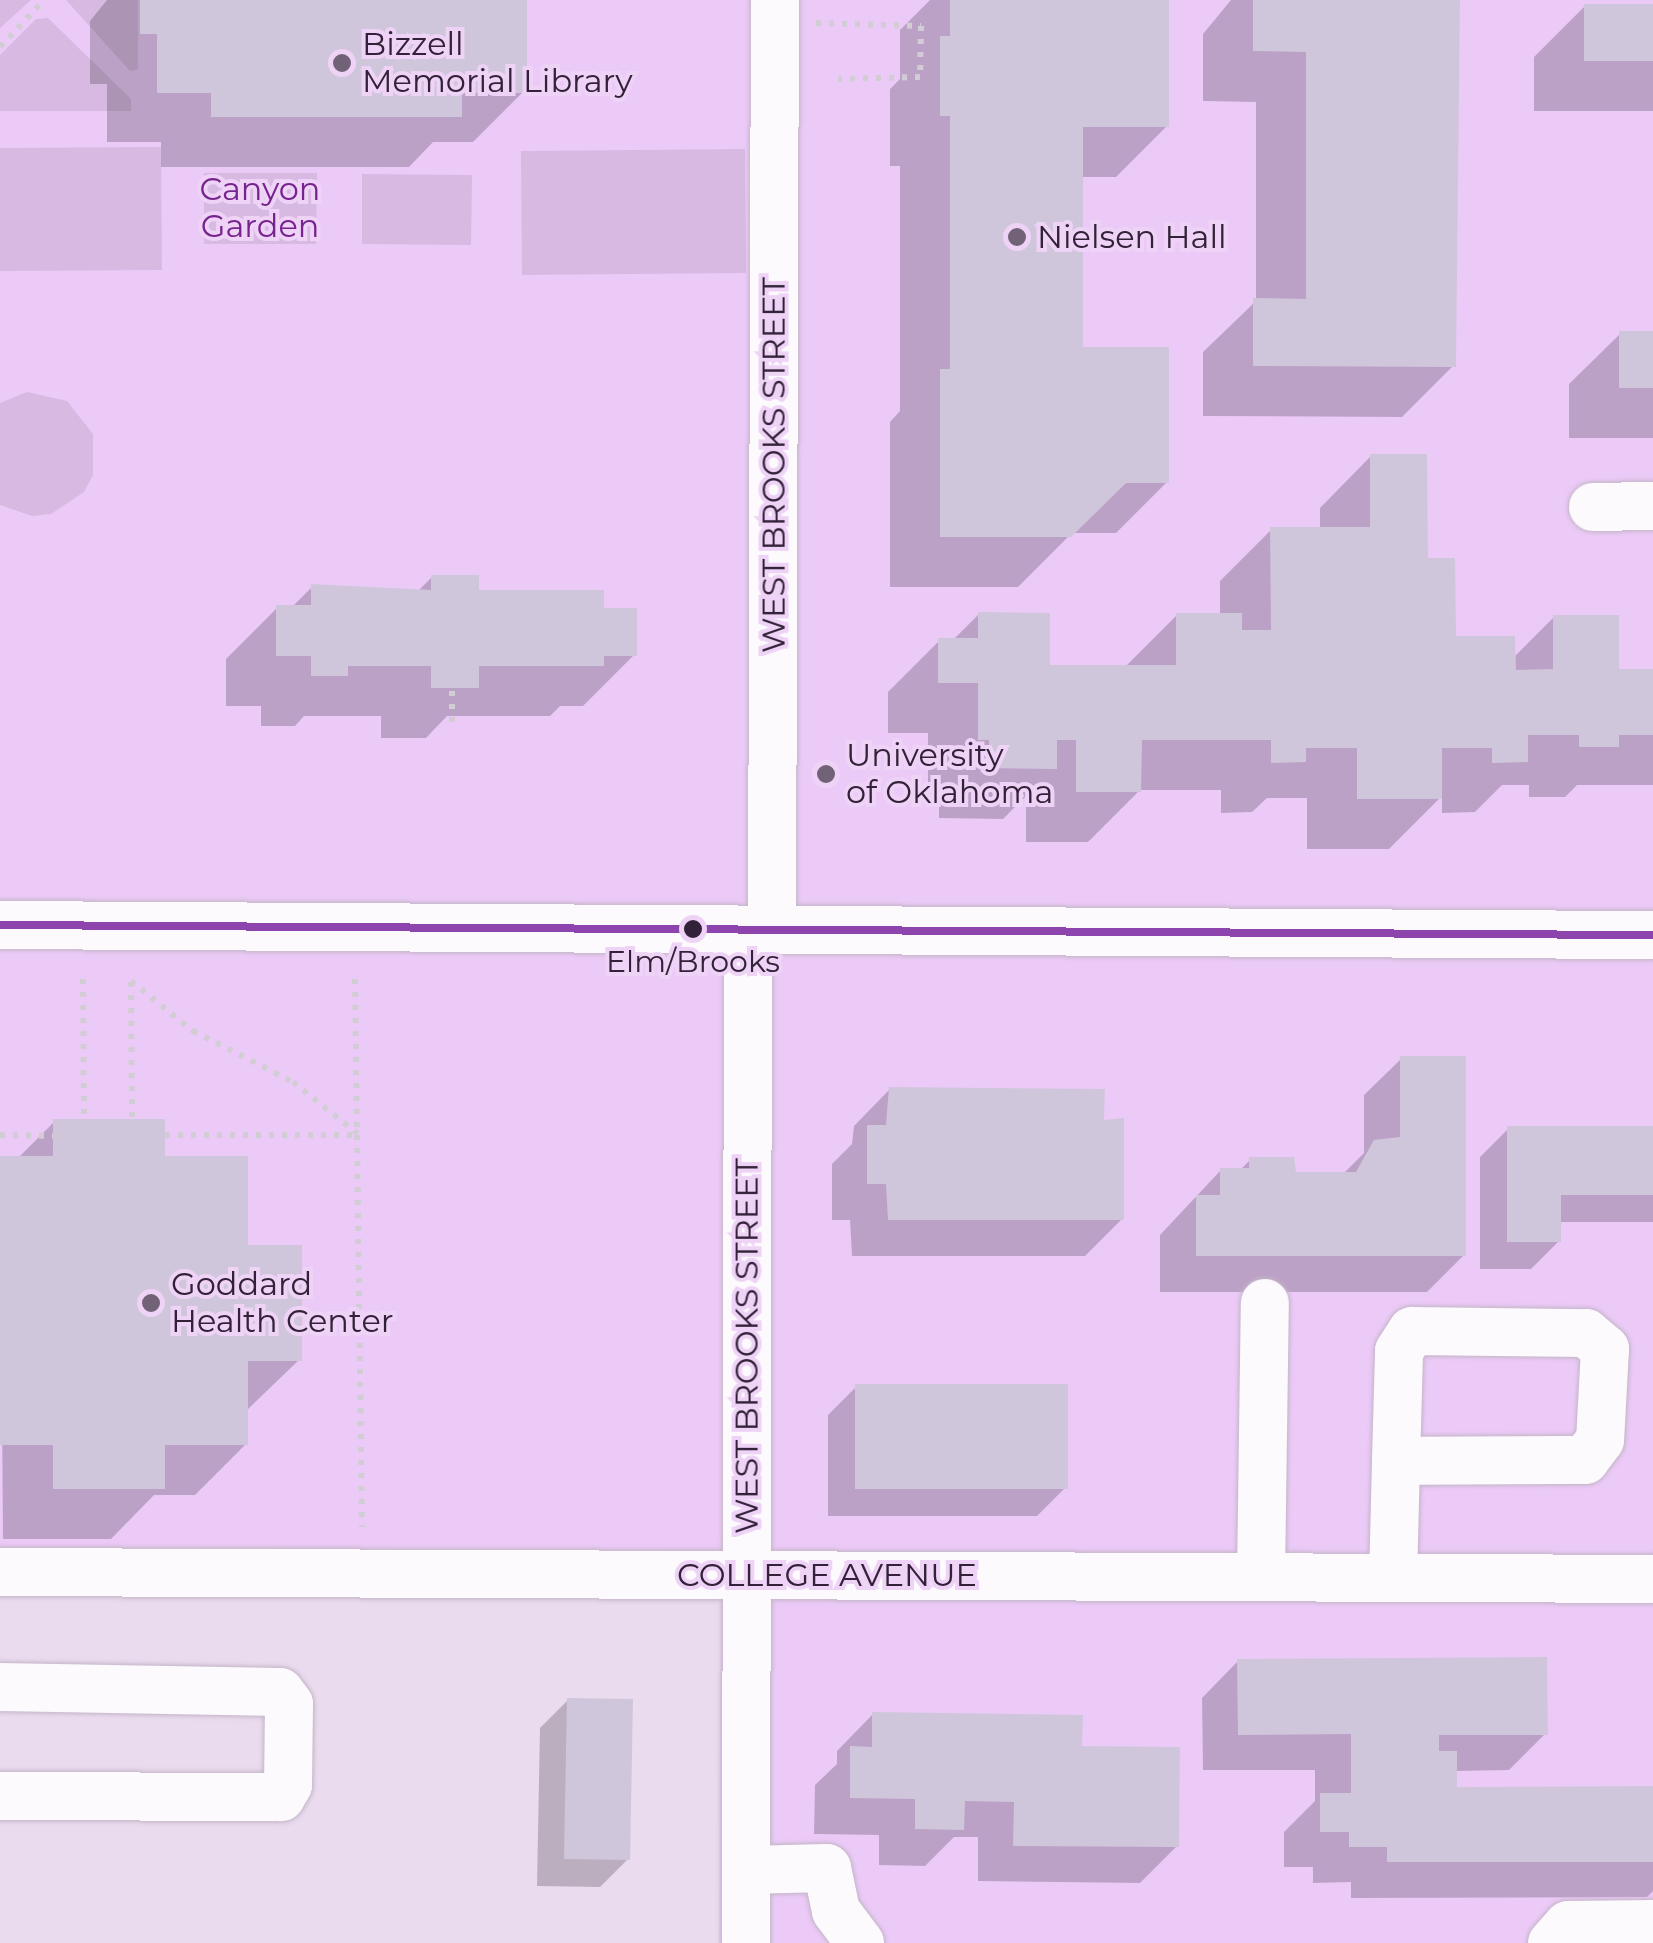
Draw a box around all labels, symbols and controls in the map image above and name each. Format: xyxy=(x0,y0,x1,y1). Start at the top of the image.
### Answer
place label: Bizzell Memorial Library xyxy=(362,26,632,101)
marker: Bizzell Memorial Library xyxy=(331,52,353,74)
park label: Canyon Garden xyxy=(200,171,320,246)
place label: Nielsen Hall xyxy=(1037,218,1227,256)
marker: Nielsen Hall xyxy=(1006,226,1028,248)
street label: WEST BROOKS STREET xyxy=(755,277,793,653)
place label: University of Oklahoma xyxy=(846,737,1053,812)
marker: University of Oklahoma xyxy=(815,763,837,785)
marker: Elm/Brooks xyxy=(683,919,703,939)
place label: Elm/Brooks xyxy=(606,944,780,980)
street label: WEST BROOKS STREET xyxy=(728,1158,766,1534)
place label: Goddard Health Center xyxy=(171,1266,394,1341)
marker: Goddard Health Center xyxy=(140,1292,162,1314)
street label: COLLEGE AVENUE xyxy=(677,1556,977,1594)

